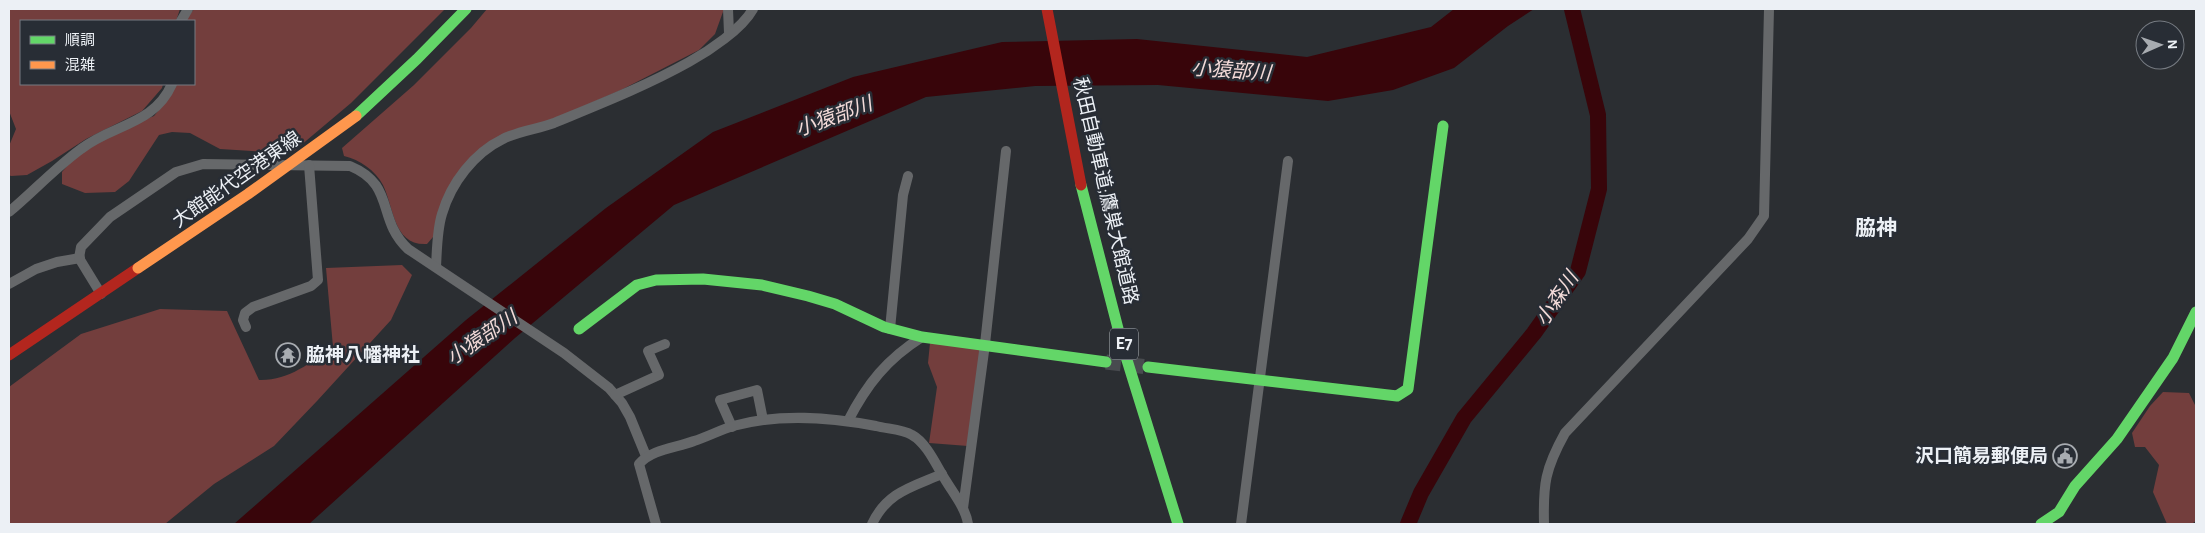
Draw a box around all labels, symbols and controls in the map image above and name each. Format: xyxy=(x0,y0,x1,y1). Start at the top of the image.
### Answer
legend xyxy=(20,20,195,85)
north arrow xyxy=(2135,20,2185,70)
text: 順調 xyxy=(65,33,95,48)
text: N xyxy=(2165,39,2179,50)
text: 混雑 xyxy=(65,57,95,73)
water label: 小猿部川 xyxy=(1190,57,1274,84)
street label: 秋田自動車道;鷹巣大館道路 xyxy=(1070,75,1142,306)
water label: 小猿部川 xyxy=(793,92,877,140)
street label: 大館能代空港東線 xyxy=(168,127,305,231)
district label: 脇神 xyxy=(1855,216,1897,239)
water label: 小森川 xyxy=(1531,266,1583,329)
water label: 小猿部川 xyxy=(443,305,522,369)
road number: E7 xyxy=(1110,328,1138,359)
temple icon: 脇神八幡神社 xyxy=(275,342,301,368)
place label: 脇神八幡神社 xyxy=(306,344,420,365)
public building icon: 沢口簡易郵便局 xyxy=(2052,443,2078,469)
place label: 沢口簡易郵便局 xyxy=(1915,445,2048,466)

